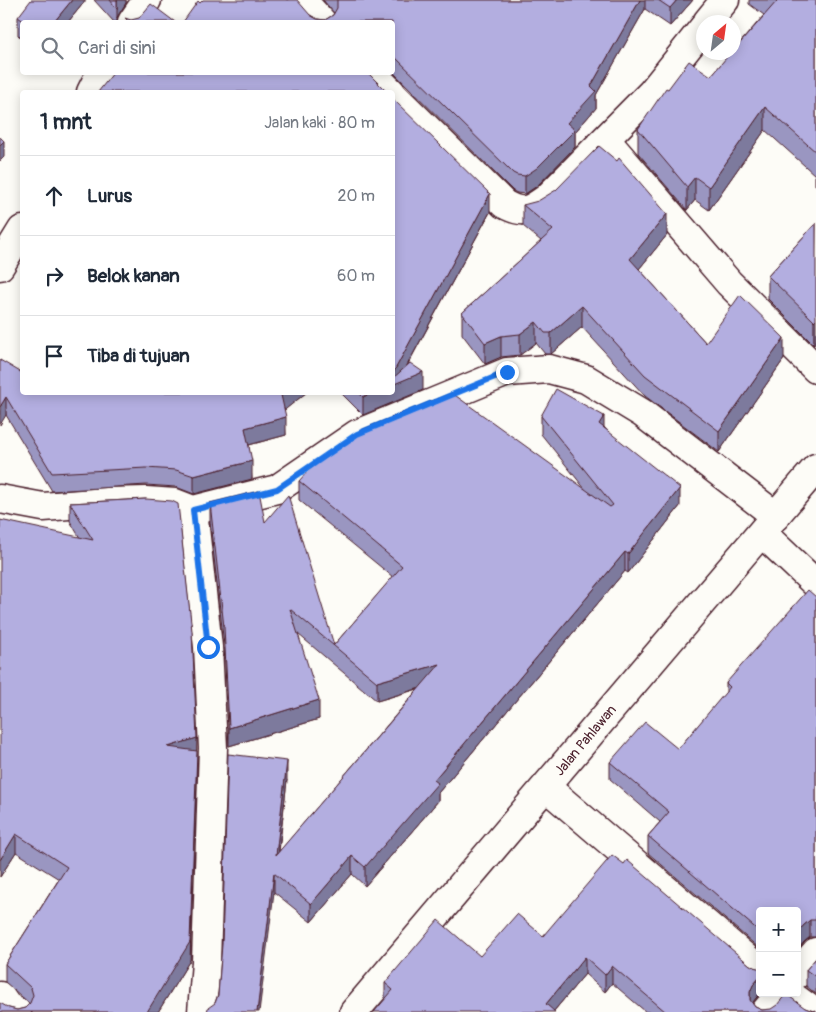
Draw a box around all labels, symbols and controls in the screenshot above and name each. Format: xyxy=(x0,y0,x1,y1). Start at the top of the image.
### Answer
north arrow xyxy=(696,15,741,60)
search box xyxy=(20,20,395,75)
icon: search xyxy=(38,34,66,62)
text: Cari di sini xyxy=(78,36,155,60)
text: 1 mnt xyxy=(40,109,92,136)
text: Jalan kaki · 80 m xyxy=(264,113,375,133)
icon: ahead xyxy=(40,182,68,210)
text: Lurus xyxy=(87,184,132,208)
text: 20 m xyxy=(337,186,375,206)
icon: right xyxy=(40,262,68,290)
text: Belok kanan xyxy=(87,264,180,288)
text: 60 m xyxy=(337,266,375,286)
icon: arrive xyxy=(40,342,68,370)
text: Tiba di tujuan xyxy=(87,344,190,368)
route end xyxy=(496,361,519,384)
route start xyxy=(197,636,220,659)
street label: Jalan Pahlawan xyxy=(551,701,620,779)
map controls xyxy=(756,907,801,997)
button: + xyxy=(756,907,801,952)
button: − xyxy=(756,952,801,997)

